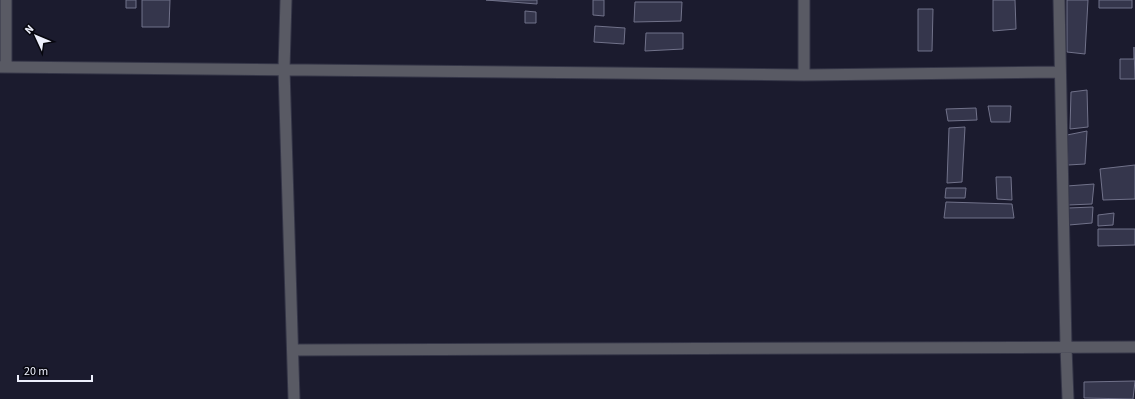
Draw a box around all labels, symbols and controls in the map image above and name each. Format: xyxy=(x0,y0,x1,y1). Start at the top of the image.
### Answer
north arrow xyxy=(16,16,56,56)
text: N xyxy=(21,22,37,37)
scale bar xyxy=(18,357,92,383)
text: 20 m xyxy=(24,363,48,380)

